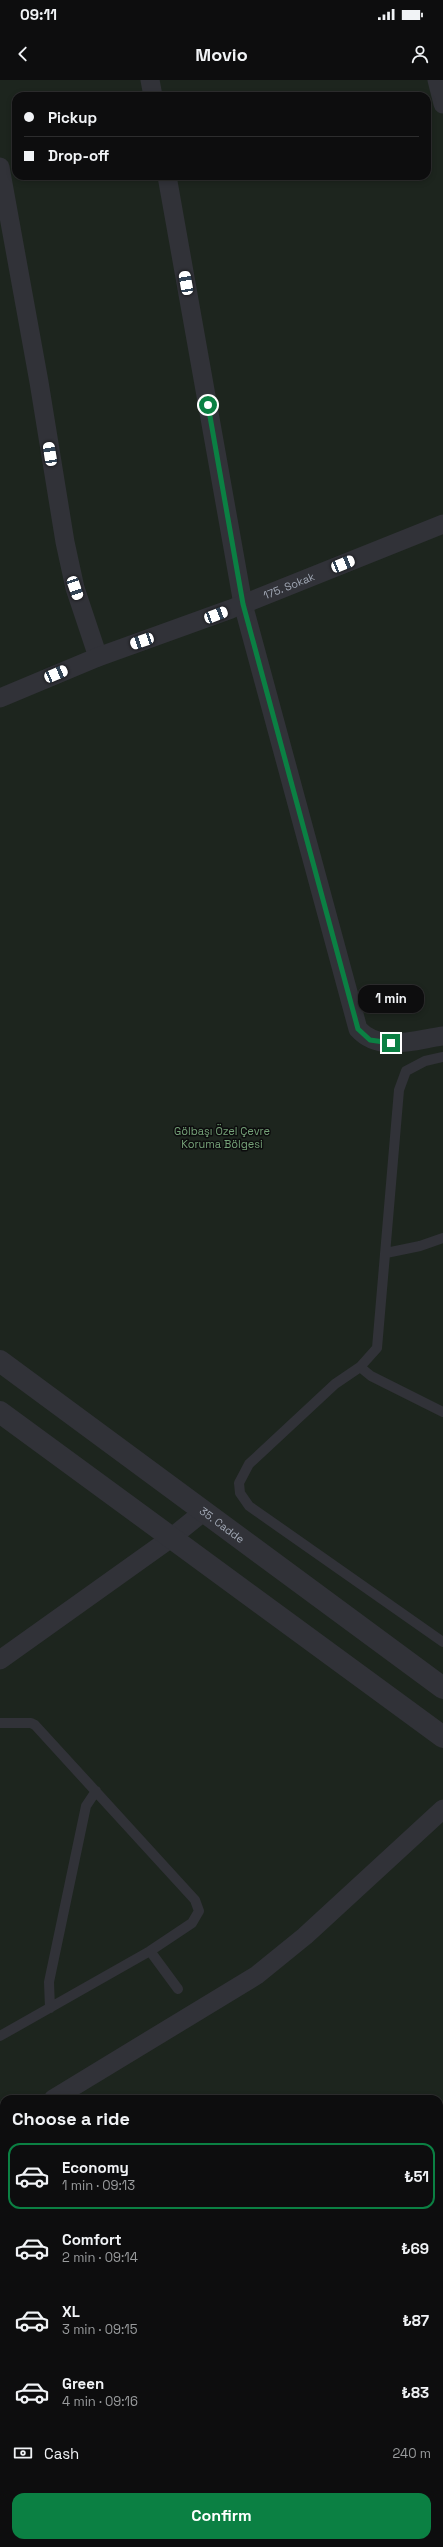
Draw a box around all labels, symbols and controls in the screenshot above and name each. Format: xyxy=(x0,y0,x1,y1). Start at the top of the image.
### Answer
text: 09:11 xyxy=(20,5,57,24)
icon: back xyxy=(12,43,34,65)
text: Movio xyxy=(195,43,248,66)
icon: person xyxy=(409,43,431,65)
text: Pickup xyxy=(48,108,97,127)
text: Drop-off xyxy=(48,146,109,165)
car xyxy=(178,270,194,296)
route start xyxy=(199,396,217,414)
car xyxy=(42,441,58,467)
car xyxy=(330,554,356,574)
street label: 175. Sokak xyxy=(261,569,317,602)
car xyxy=(65,575,85,601)
car xyxy=(203,605,229,625)
car xyxy=(129,631,155,651)
car xyxy=(43,664,69,684)
callout: 1 min xyxy=(358,985,424,1013)
text: 1 min xyxy=(375,990,407,1007)
route end xyxy=(382,1034,400,1052)
park label: Gölbaşı Özel Çevre Koruma Bölgesi xyxy=(174,1123,270,1151)
street label: 35. Cadde xyxy=(197,1504,247,1546)
text: Choose a ride xyxy=(12,2107,130,2130)
icon: car xyxy=(14,2158,50,2194)
text: Economy xyxy=(62,2158,129,2177)
text: ₺51 xyxy=(404,2167,429,2186)
text: 1 min · 09:13 xyxy=(62,2177,135,2194)
icon: car xyxy=(14,2230,50,2266)
text: Comfort xyxy=(62,2230,122,2249)
text: ₺69 xyxy=(401,2239,429,2258)
text: 2 min · 09:14 xyxy=(62,2249,138,2266)
icon: car xyxy=(14,2302,50,2338)
text: XL xyxy=(62,2302,80,2321)
text: ₺87 xyxy=(403,2311,429,2330)
text: 3 min · 09:15 xyxy=(62,2321,137,2338)
icon: car xyxy=(14,2374,50,2410)
text: Green xyxy=(62,2374,104,2393)
text: ₺83 xyxy=(402,2383,429,2402)
text: 4 min · 09:16 xyxy=(62,2393,138,2410)
icon: cash xyxy=(12,2442,34,2464)
text: Cash xyxy=(44,2444,79,2463)
text: 240 m xyxy=(393,2445,431,2462)
button: Confirm xyxy=(12,2493,431,2539)

